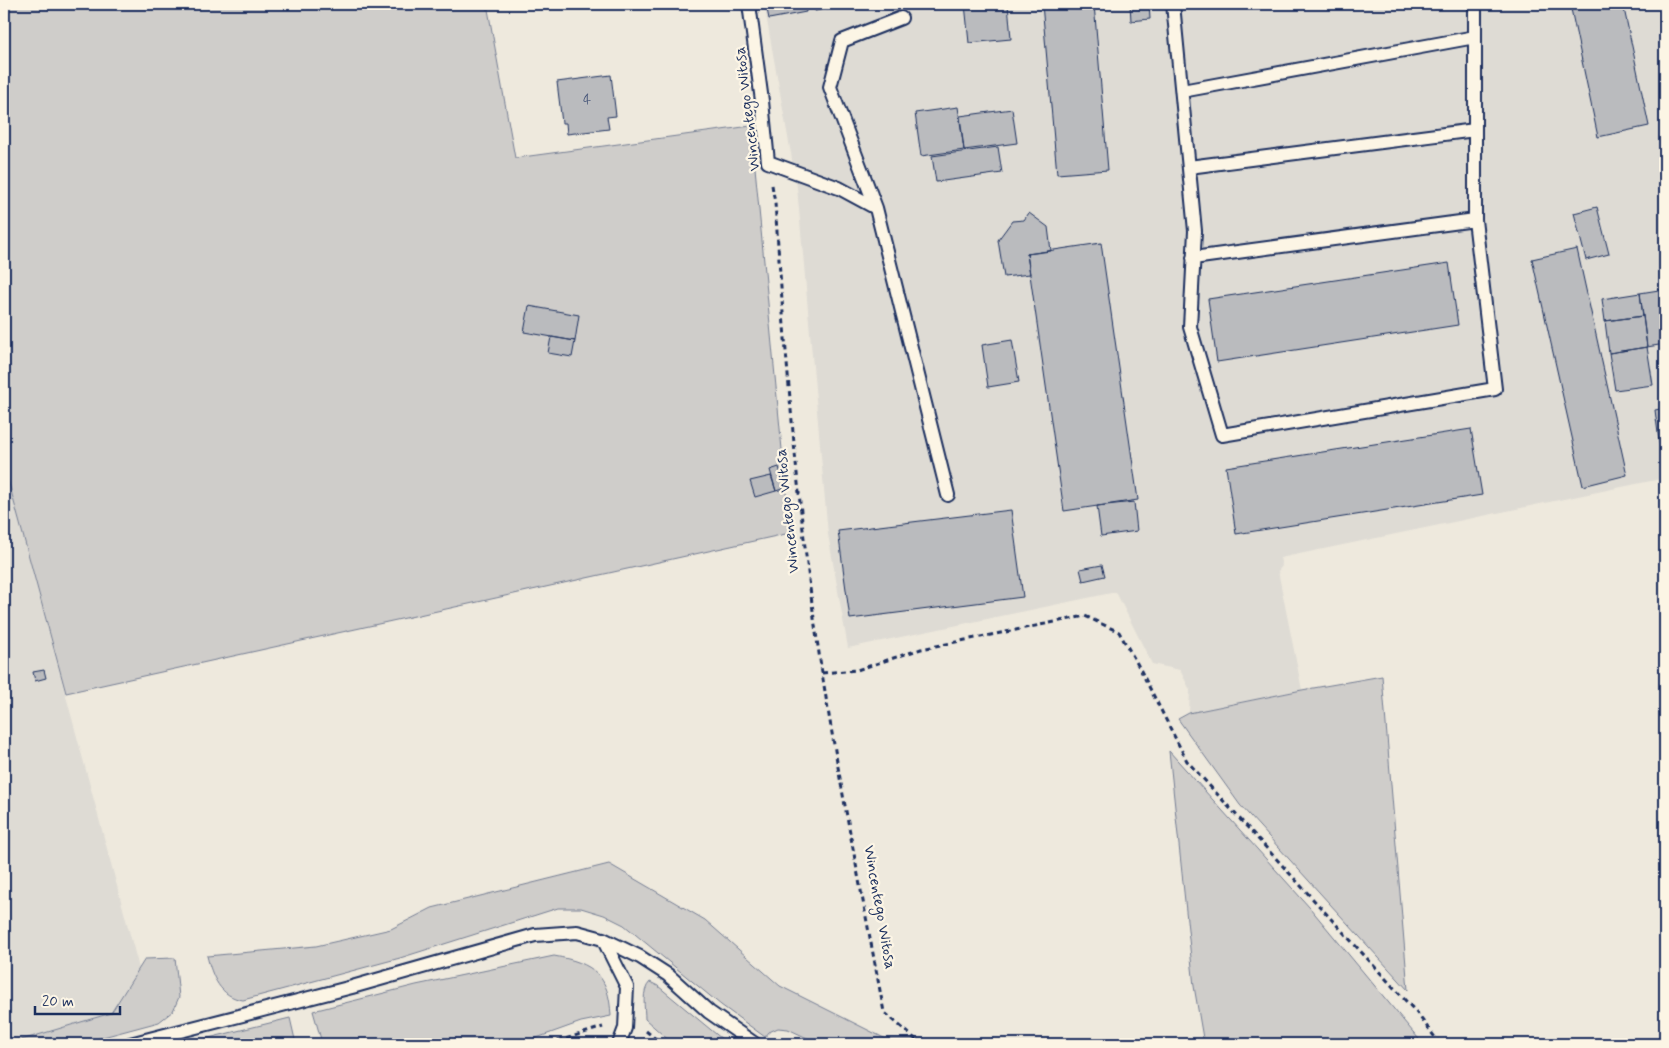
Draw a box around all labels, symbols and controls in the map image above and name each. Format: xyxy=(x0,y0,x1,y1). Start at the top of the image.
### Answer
street label: Wincentego Witosa xyxy=(729,45,767,172)
house number: 4 xyxy=(583,91,591,109)
street label: Wincentego Witosa xyxy=(770,447,805,574)
street label: Wincentego Witosa xyxy=(857,844,901,971)
scale bar xyxy=(35,983,120,1015)
text: 20 m xyxy=(42,992,74,1012)

